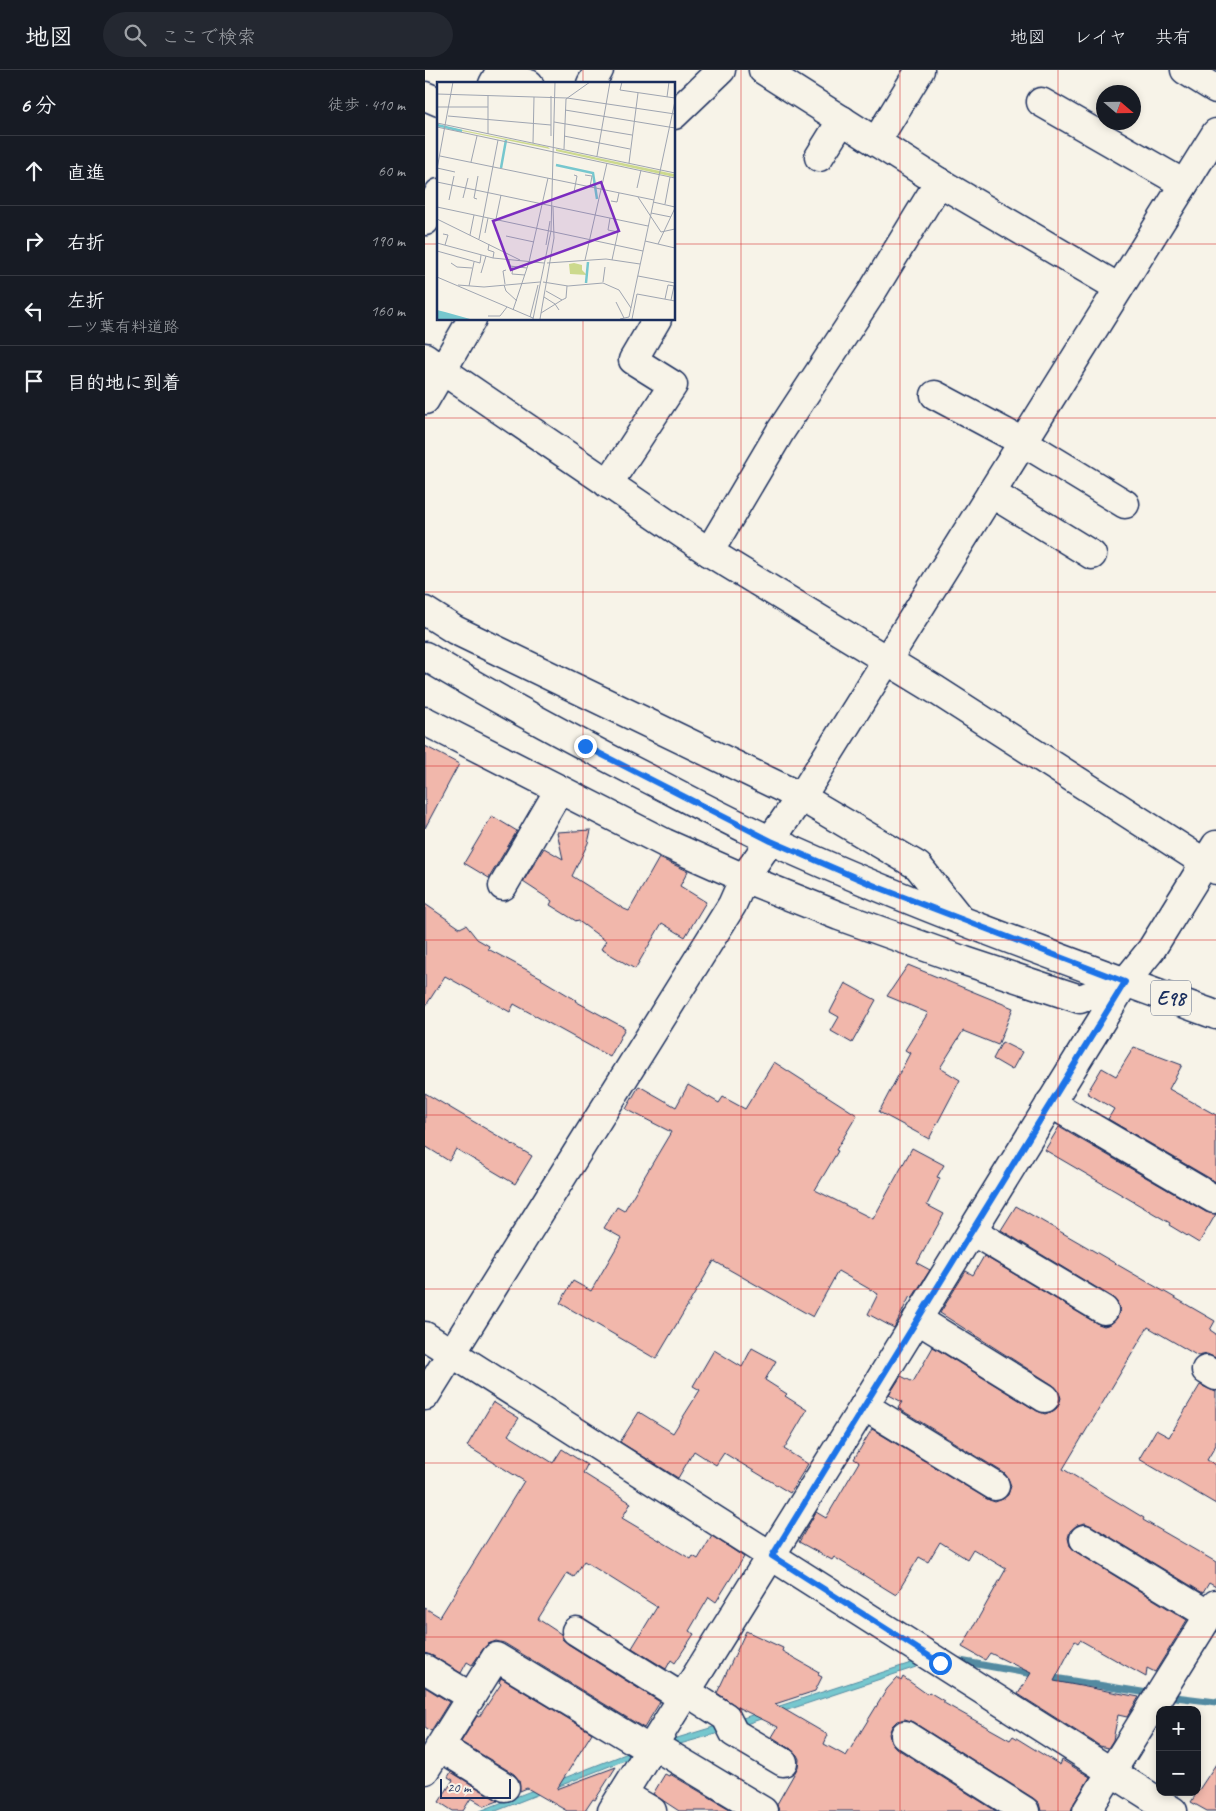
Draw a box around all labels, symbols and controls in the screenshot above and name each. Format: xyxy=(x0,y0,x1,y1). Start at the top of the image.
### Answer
search box xyxy=(103,12,453,57)
icon: search xyxy=(121,21,149,49)
text: 地図 xyxy=(25,22,73,52)
text: ここで検索 xyxy=(161,25,256,49)
text: 地図 xyxy=(1010,26,1046,48)
text: レイヤ xyxy=(1074,26,1127,48)
text: 共有 xyxy=(1155,26,1191,48)
inset map xyxy=(437,82,675,320)
north arrow xyxy=(1096,85,1141,130)
text: 6 分 xyxy=(20,92,56,118)
text: 徒歩 · 410 m xyxy=(328,95,405,115)
icon: ahead xyxy=(20,157,48,185)
text: 直進 xyxy=(67,161,105,185)
text: 60 m xyxy=(378,161,405,181)
icon: right xyxy=(20,227,48,255)
text: 右折 xyxy=(67,231,105,255)
text: 190 m xyxy=(371,231,405,251)
text: 左折 xyxy=(67,289,105,313)
icon: left xyxy=(20,297,48,325)
text: 160 m xyxy=(371,301,405,321)
text: 一ツ葉有料道路 xyxy=(67,317,179,337)
icon: arrive xyxy=(20,367,48,395)
text: 目的地に到着 xyxy=(67,371,181,395)
route end xyxy=(574,735,597,758)
road number: E98 xyxy=(1151,980,1191,1016)
route start xyxy=(929,1652,952,1675)
map controls xyxy=(1156,1706,1201,1796)
button: + xyxy=(1156,1706,1201,1751)
button: − xyxy=(1156,1751,1201,1796)
scale bar xyxy=(440,1776,511,1799)
text: 20 m xyxy=(447,1779,471,1796)

